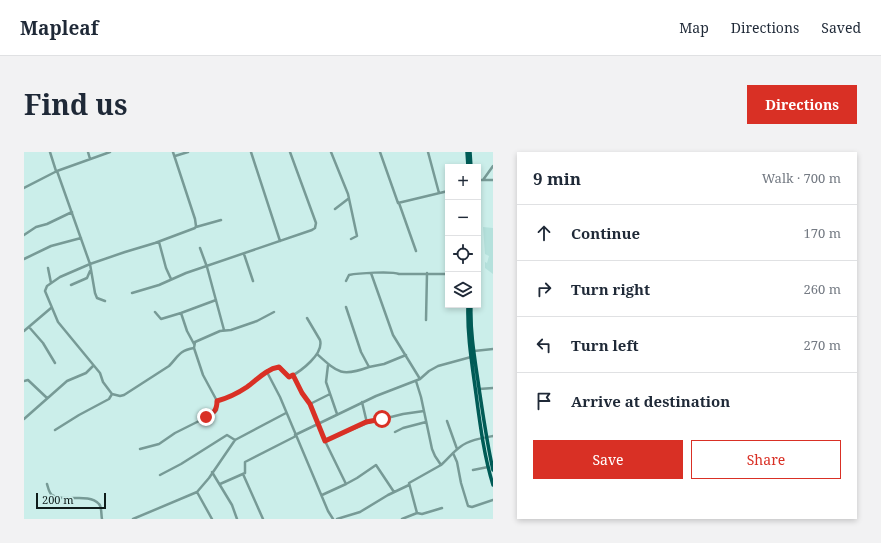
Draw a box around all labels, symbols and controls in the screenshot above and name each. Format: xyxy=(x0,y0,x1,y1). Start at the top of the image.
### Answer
text: Mapleaf xyxy=(20,15,98,41)
text: Map xyxy=(679,18,709,37)
text: Directions xyxy=(731,18,799,37)
text: Saved xyxy=(821,18,861,37)
text: Find us xyxy=(24,85,128,123)
button: Directions xyxy=(747,85,857,124)
map controls xyxy=(445,164,481,308)
button: + xyxy=(445,164,481,200)
text: 9 min xyxy=(533,167,581,190)
text: Walk · 700 m xyxy=(762,169,841,187)
button: − xyxy=(445,200,481,236)
icon: ahead xyxy=(533,222,555,244)
text: Continue xyxy=(571,223,640,243)
text: 170 m xyxy=(804,224,841,242)
button: locate xyxy=(445,236,481,272)
button: layers xyxy=(445,272,481,308)
icon: right xyxy=(533,278,555,300)
text: Turn right xyxy=(571,279,650,299)
text: 260 m xyxy=(804,280,841,298)
icon: left xyxy=(533,334,555,356)
text: Turn left xyxy=(571,335,639,355)
text: 270 m xyxy=(804,336,841,354)
icon: arrive xyxy=(533,390,555,412)
text: Arrive at destination xyxy=(571,391,730,411)
route end xyxy=(197,408,215,426)
route start xyxy=(373,410,391,428)
button: Save xyxy=(533,440,683,479)
button: Share xyxy=(691,440,841,479)
scale bar xyxy=(36,491,106,510)
text: 200 m xyxy=(42,492,74,507)

